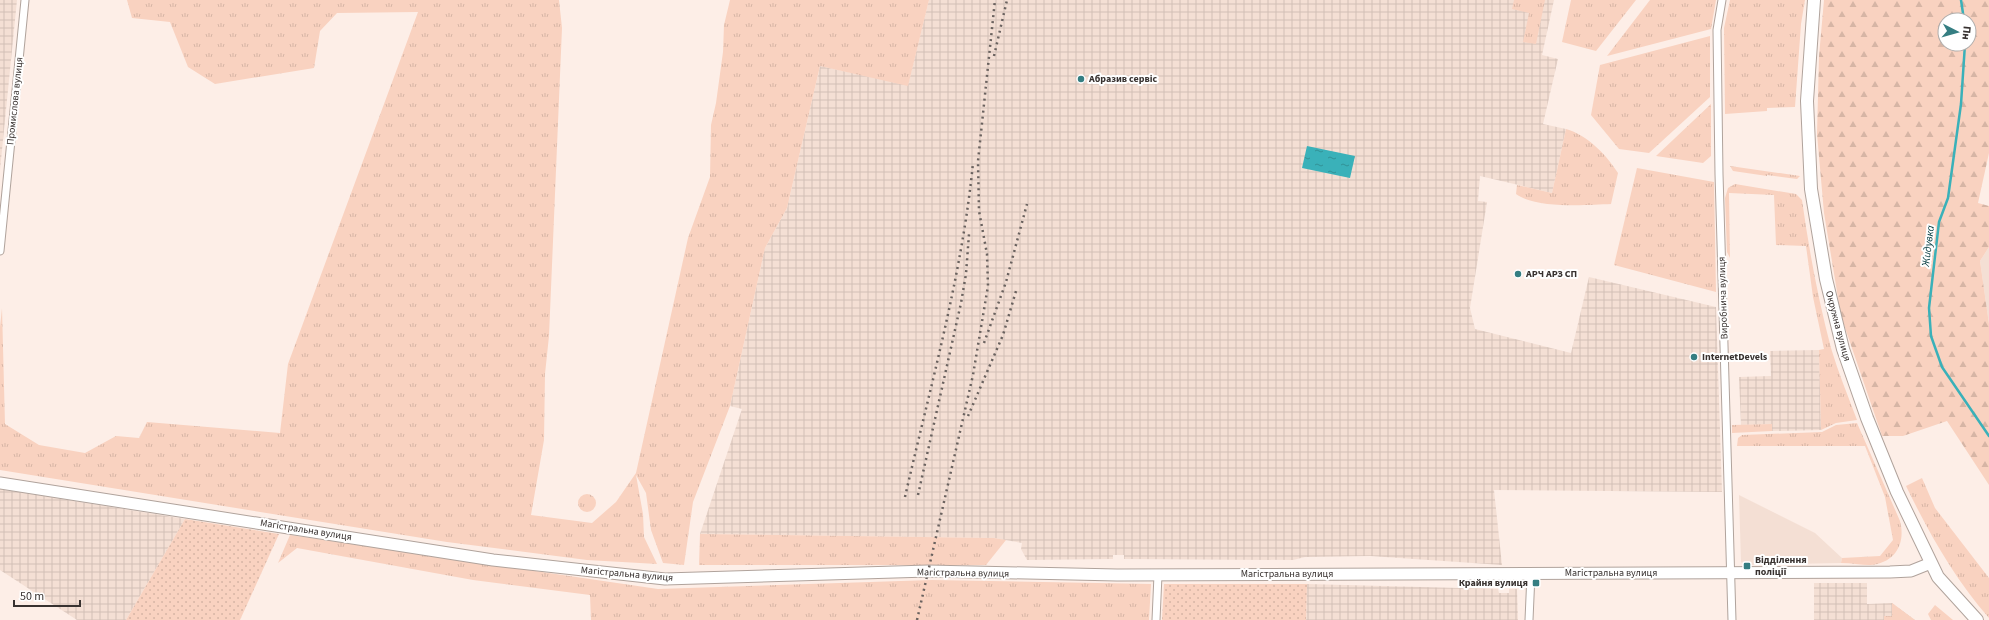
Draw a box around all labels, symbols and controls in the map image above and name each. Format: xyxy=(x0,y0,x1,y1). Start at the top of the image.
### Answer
north arrow xyxy=(1937,12,1977,52)
text: Пн xyxy=(1958,25,1975,41)
street label: Промислова вулиця xyxy=(3,56,27,146)
place label: Абразив сервіс xyxy=(1088,72,1157,86)
marker: Абразив сервіс xyxy=(1076,74,1086,84)
water label: Жидувка xyxy=(1918,224,1938,268)
street label: Виробнича вулиця xyxy=(1715,256,1731,340)
place label: АРЧ АРЗ СП xyxy=(1525,267,1577,281)
marker: АРЧ АРЗ СП xyxy=(1513,269,1523,279)
street label: Окружна вулиця xyxy=(1822,289,1854,363)
place label: InternetDevels xyxy=(1702,350,1768,364)
marker: InternetDevels xyxy=(1689,352,1699,362)
street label: Магістральна вулиця xyxy=(259,516,353,544)
place label: Відділення поліції xyxy=(1755,553,1807,579)
marker: Відділення поліції xyxy=(1742,561,1752,571)
street label: Магістральна вулиця xyxy=(580,563,674,585)
street label: Магістральна вулиця xyxy=(917,565,1009,581)
street label: Магістральна вулиця xyxy=(1565,566,1657,580)
street label: Магістральна вулиця xyxy=(1241,567,1333,581)
place label: Крайня вулиця xyxy=(1459,576,1528,590)
marker: Крайня вулиця xyxy=(1531,578,1541,588)
scale bar xyxy=(14,582,80,608)
text: 50 m xyxy=(20,588,44,605)

